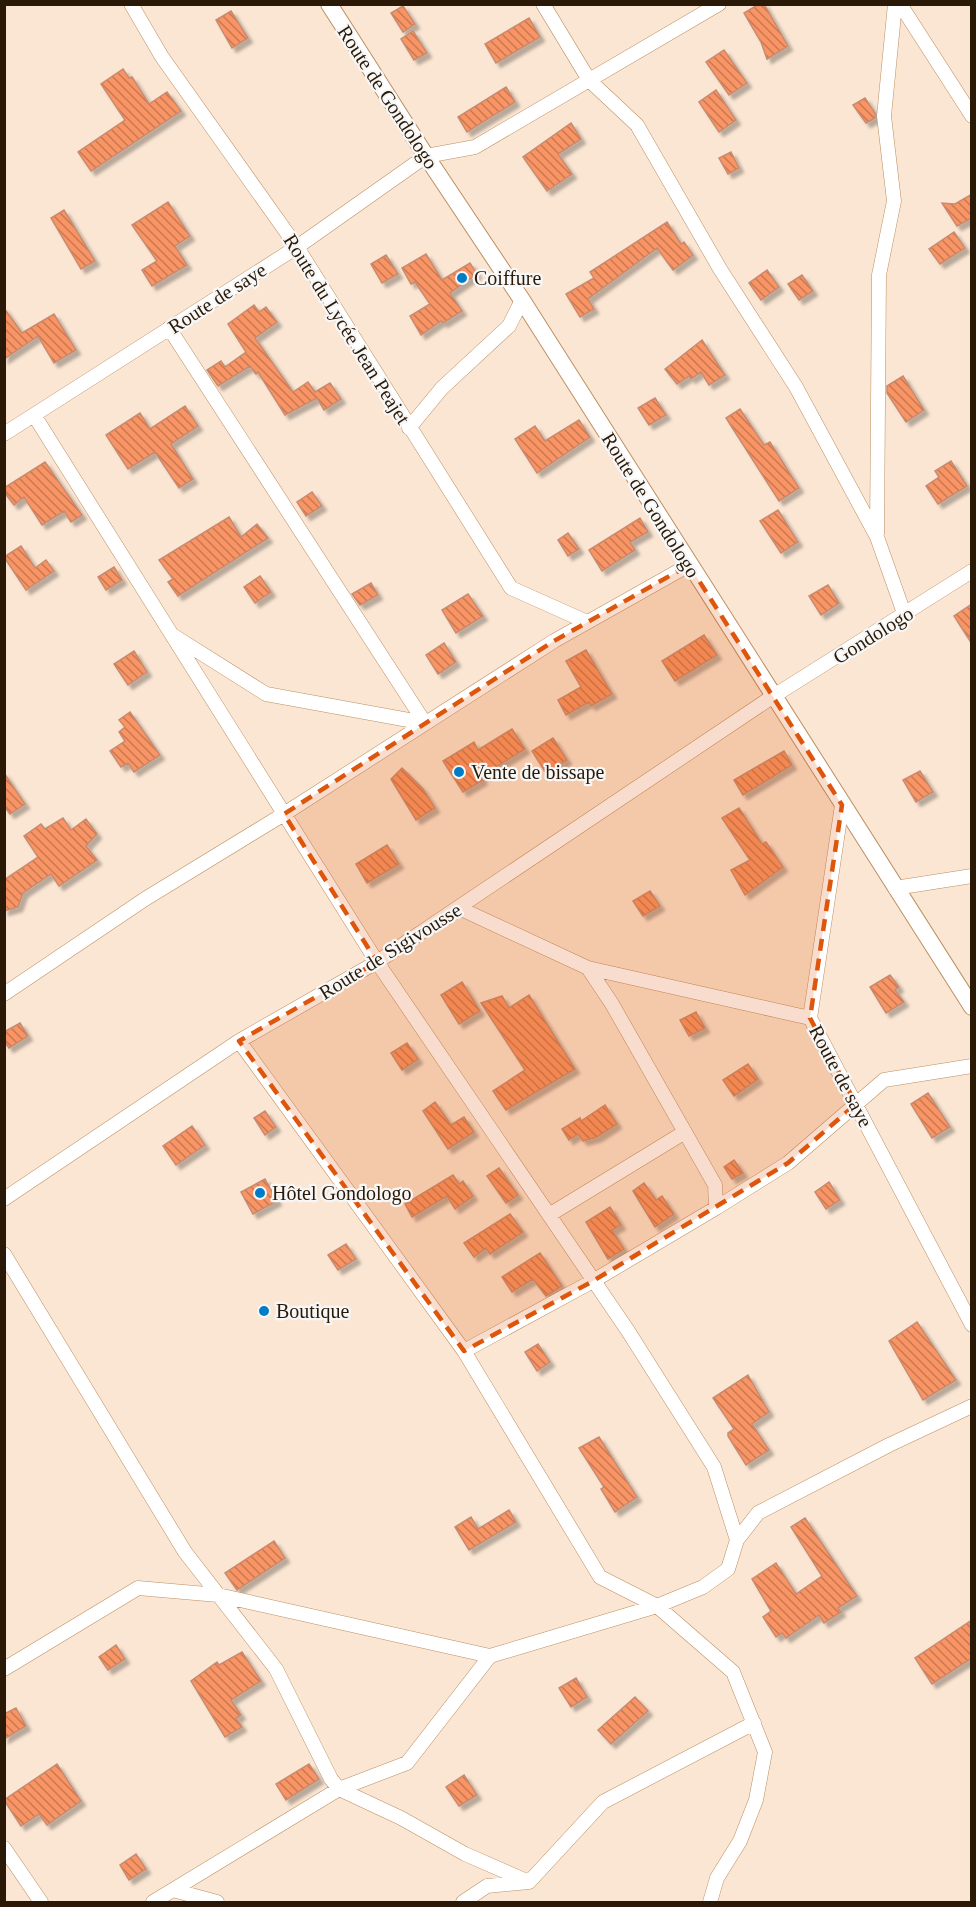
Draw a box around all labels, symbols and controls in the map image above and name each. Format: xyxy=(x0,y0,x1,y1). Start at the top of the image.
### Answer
street label: Route de Gondologo xyxy=(333,21,443,173)
street label: Route du Lycée Jean Peajet xyxy=(279,230,415,429)
street label: Route de saye xyxy=(164,258,271,339)
place label: Coiffure xyxy=(474,267,542,289)
marker: Coiffure xyxy=(455,271,469,285)
street label: Route de Gondologo xyxy=(597,429,704,582)
street label: Gondologo xyxy=(829,602,918,669)
place label: Vente de bissape xyxy=(471,761,604,784)
marker: Vente de bissape xyxy=(452,765,466,779)
street label: Route de Sigivousse xyxy=(315,898,466,1004)
street label: Route de saye xyxy=(804,1021,877,1131)
place label: Hôtel Gondologo xyxy=(272,1182,411,1205)
marker: Hôtel Gondologo xyxy=(253,1186,267,1200)
place label: Boutique xyxy=(276,1300,349,1323)
marker: Boutique xyxy=(257,1304,271,1318)

